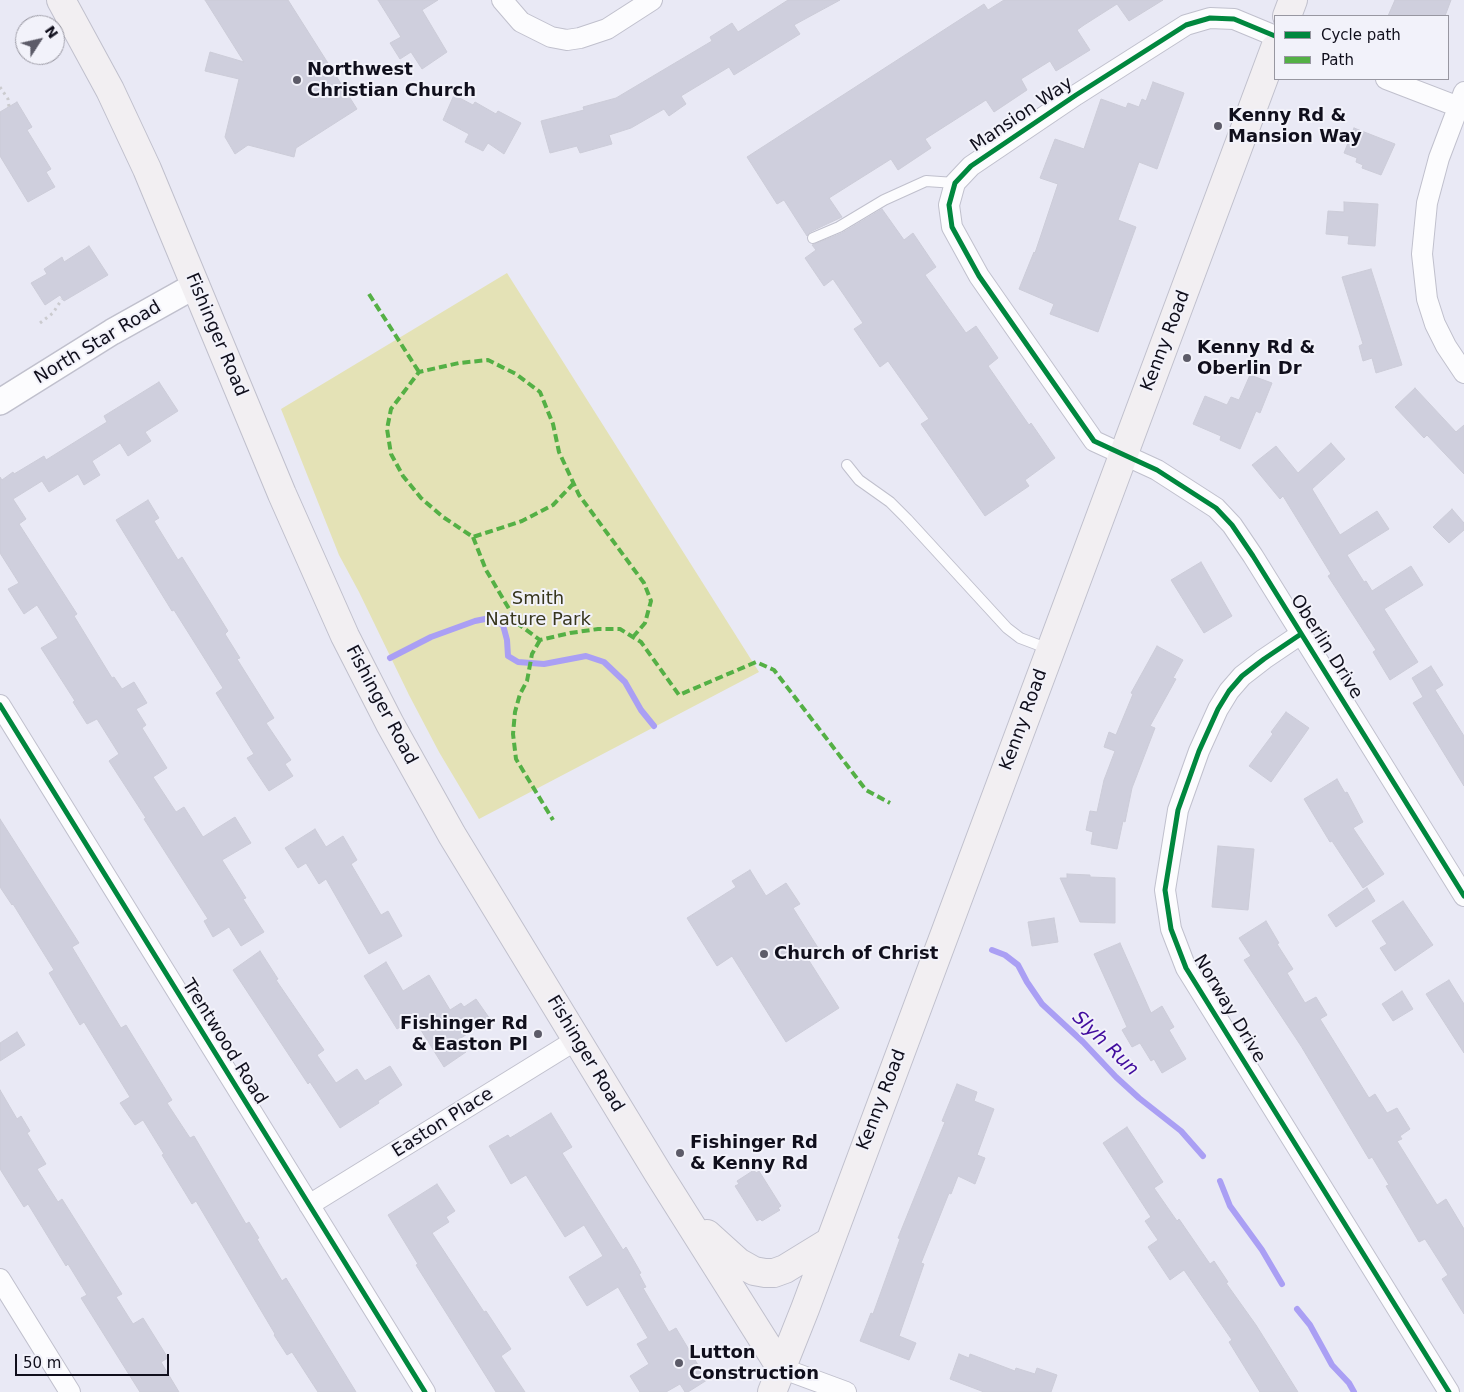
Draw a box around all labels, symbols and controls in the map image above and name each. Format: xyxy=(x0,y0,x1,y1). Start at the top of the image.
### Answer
north arrow xyxy=(15,15,65,65)
legend xyxy=(1274,15,1449,80)
text: N xyxy=(42,23,61,41)
text: Cycle path xyxy=(1321,26,1401,44)
text: Path xyxy=(1321,51,1354,69)
place label: Northwest Christian Church xyxy=(307,59,476,102)
street label: Mansion Way xyxy=(967,73,1077,157)
marker: Northwest Christian Church xyxy=(291,74,303,86)
place label: Kenny Rd & Mansion Way xyxy=(1228,105,1362,148)
marker: Kenny Rd & Mansion Way xyxy=(1212,120,1224,132)
street label: Fishinger Road xyxy=(180,270,252,400)
street label: Kenny Road xyxy=(1137,287,1195,395)
street label: North Star Road xyxy=(31,297,165,389)
place label: Kenny Rd & Oberlin Dr xyxy=(1197,337,1315,379)
marker: Kenny Rd & Oberlin Dr xyxy=(1181,352,1193,364)
park label: Smith Nature Park xyxy=(485,588,591,630)
street label: Oberlin Drive xyxy=(1285,591,1367,703)
street label: Fishinger Road xyxy=(340,642,422,768)
street label: Kenny Road xyxy=(996,666,1052,774)
place label: Church of Christ xyxy=(774,943,938,965)
marker: Church of Christ xyxy=(758,948,770,960)
street label: Norway Drive xyxy=(1188,951,1270,1067)
street label: Trentwood Road xyxy=(177,975,271,1109)
street label: Fishinger Road xyxy=(542,992,628,1116)
water label: Slyh Run xyxy=(1067,1007,1143,1081)
place label: Fishinger Rd & Easton Pl xyxy=(400,1013,528,1056)
marker: Fishinger Rd & Easton Pl xyxy=(532,1028,544,1040)
street label: Kenny Road xyxy=(853,1046,911,1154)
street label: Easton Place xyxy=(389,1083,497,1163)
place label: Fishinger Rd & Kenny Rd xyxy=(690,1132,818,1174)
marker: Fishinger Rd & Kenny Rd xyxy=(674,1147,686,1159)
place label: Lutton Construction xyxy=(689,1342,819,1385)
scale bar xyxy=(18,1344,171,1376)
text: 50 m xyxy=(23,1354,61,1372)
marker: Lutton Construction xyxy=(673,1357,685,1369)

